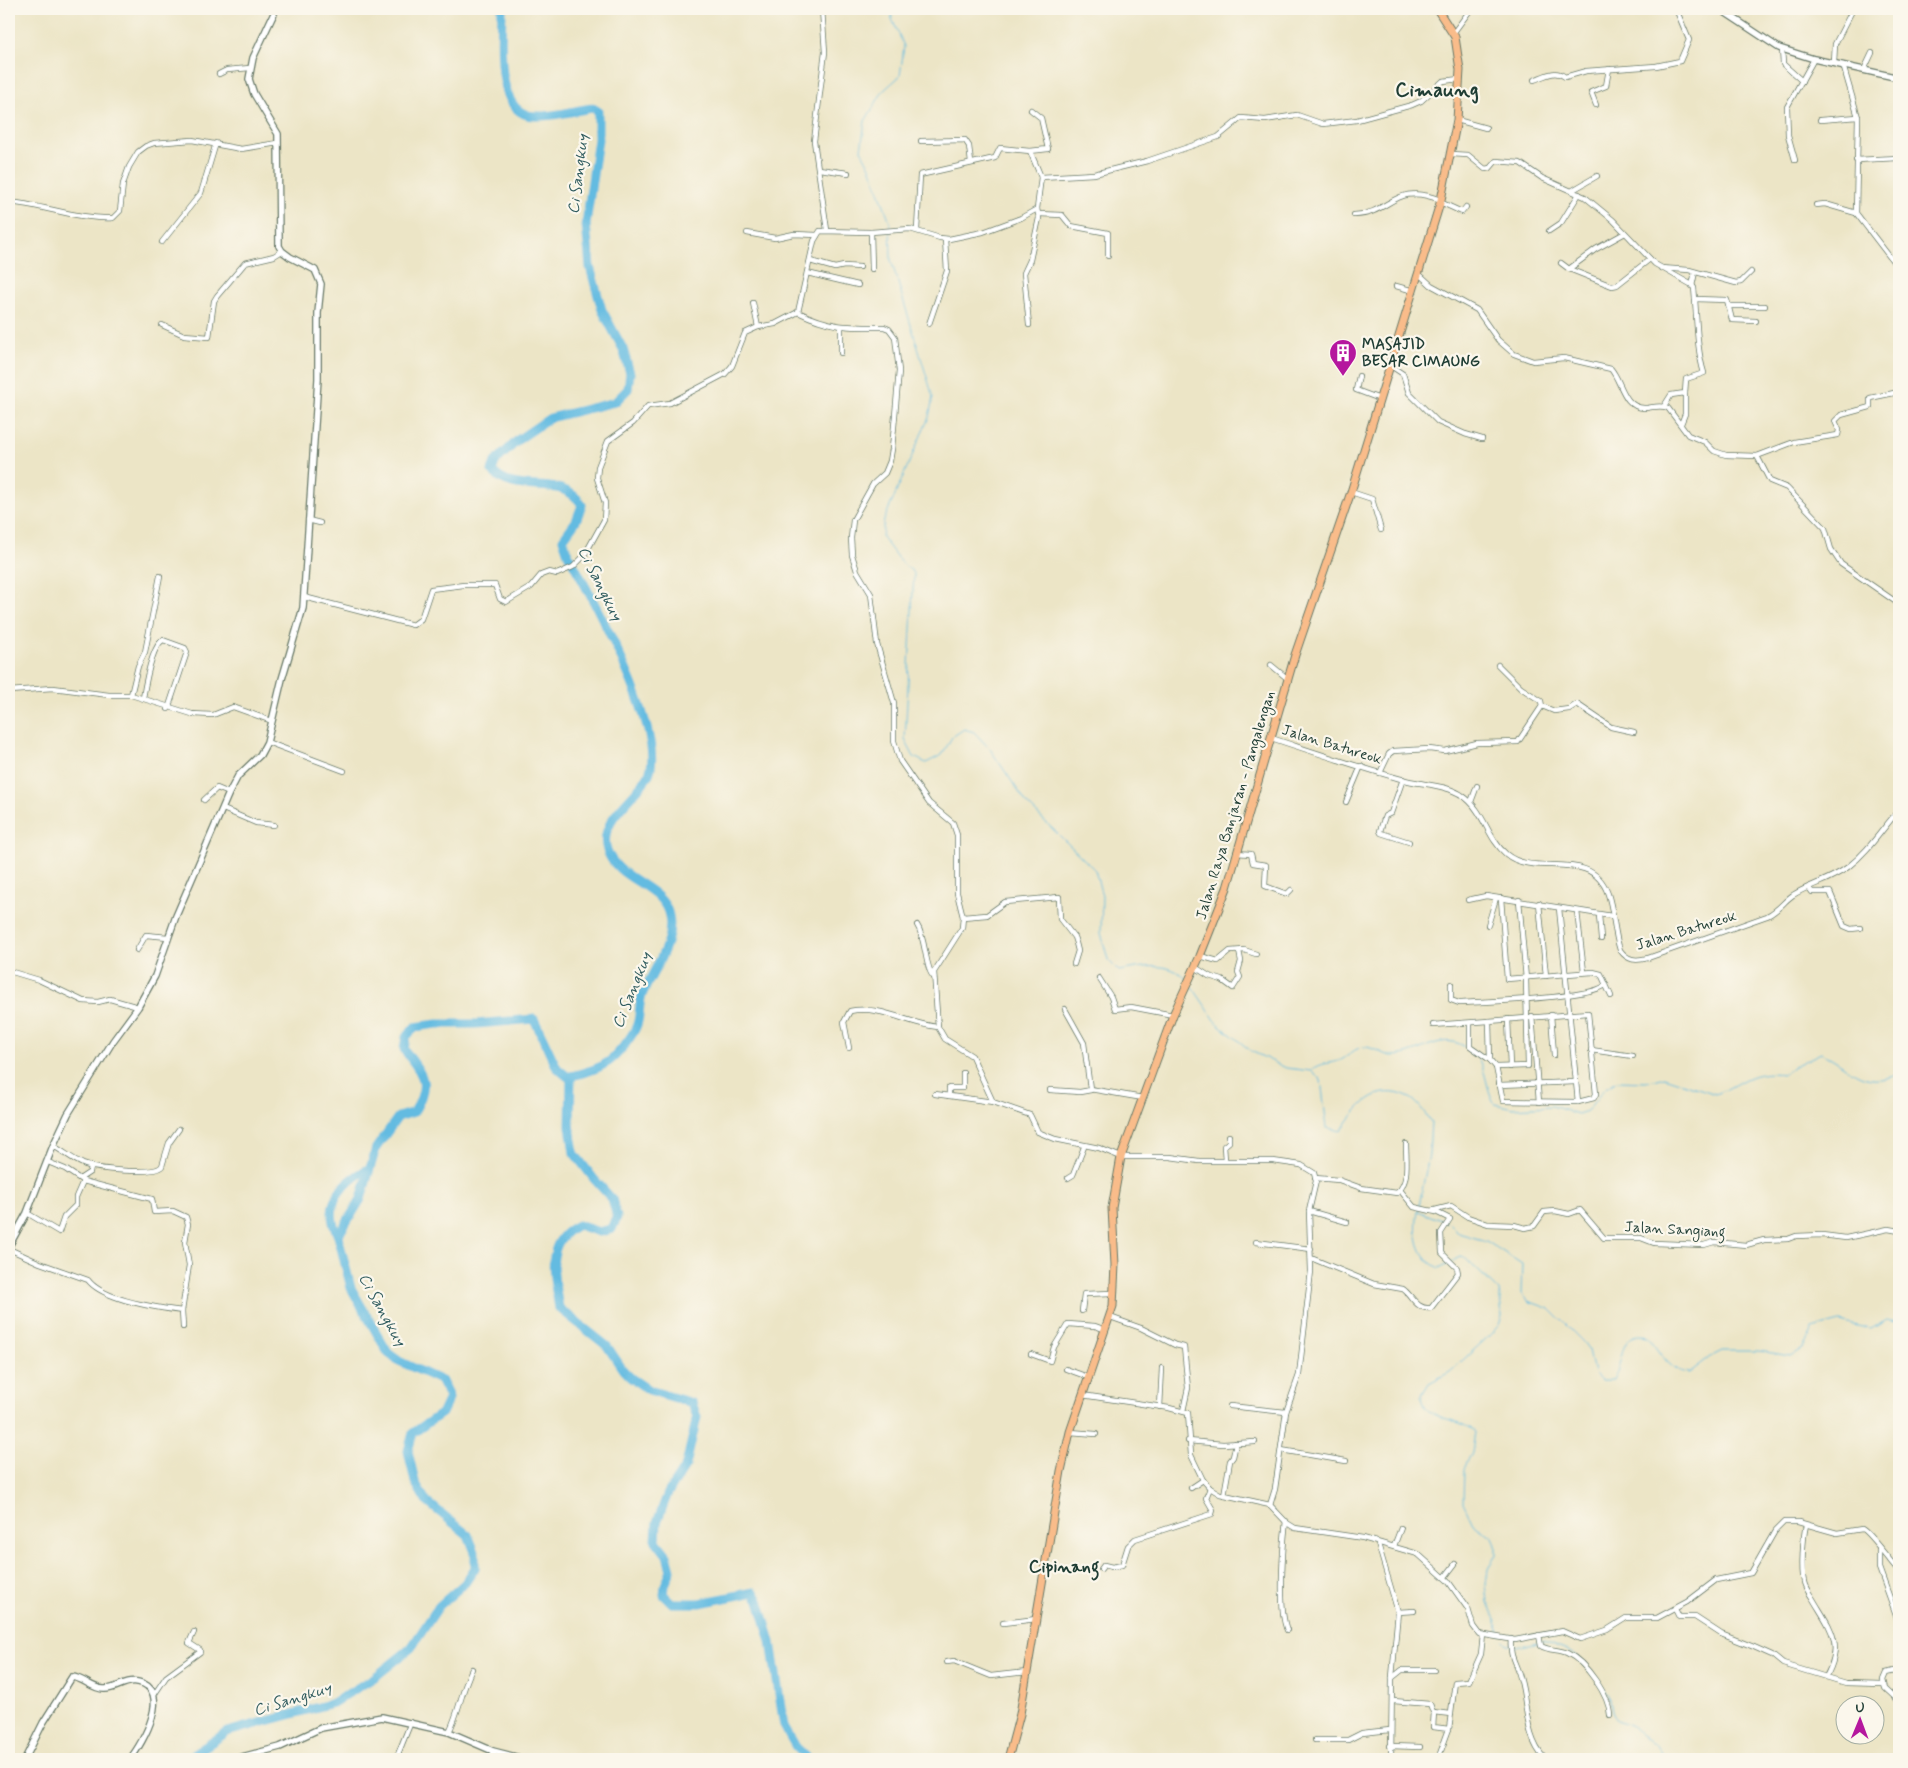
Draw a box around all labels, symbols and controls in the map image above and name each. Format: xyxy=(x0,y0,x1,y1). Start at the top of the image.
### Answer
district label: Cimaung xyxy=(1395,77,1479,104)
water label: Ci Sangkuy xyxy=(563,132,594,215)
place label: MASAJID BESAR CIMAUNG xyxy=(1362,335,1480,372)
building icon: MASAJID BESAR CIMAUNG xyxy=(1328,338,1358,377)
water label: Ci Sangkuy xyxy=(573,543,627,626)
street label: Jalan Raya Banjaran - Pangalengan xyxy=(1192,688,1281,922)
street label: Jalan Batureok xyxy=(1279,720,1385,770)
street label: Jalan Batureok xyxy=(1634,906,1739,956)
water label: Ci Sangkuy xyxy=(608,948,658,1032)
street label: Jalan Sangiang xyxy=(1624,1217,1726,1244)
water label: Ci Sangkuy xyxy=(353,1270,411,1351)
district label: Cipinang xyxy=(1029,1555,1099,1581)
water label: Ci Sangkuy xyxy=(251,1677,335,1721)
north arrow xyxy=(1836,1696,1886,1746)
text: U xyxy=(1855,1699,1865,1717)

